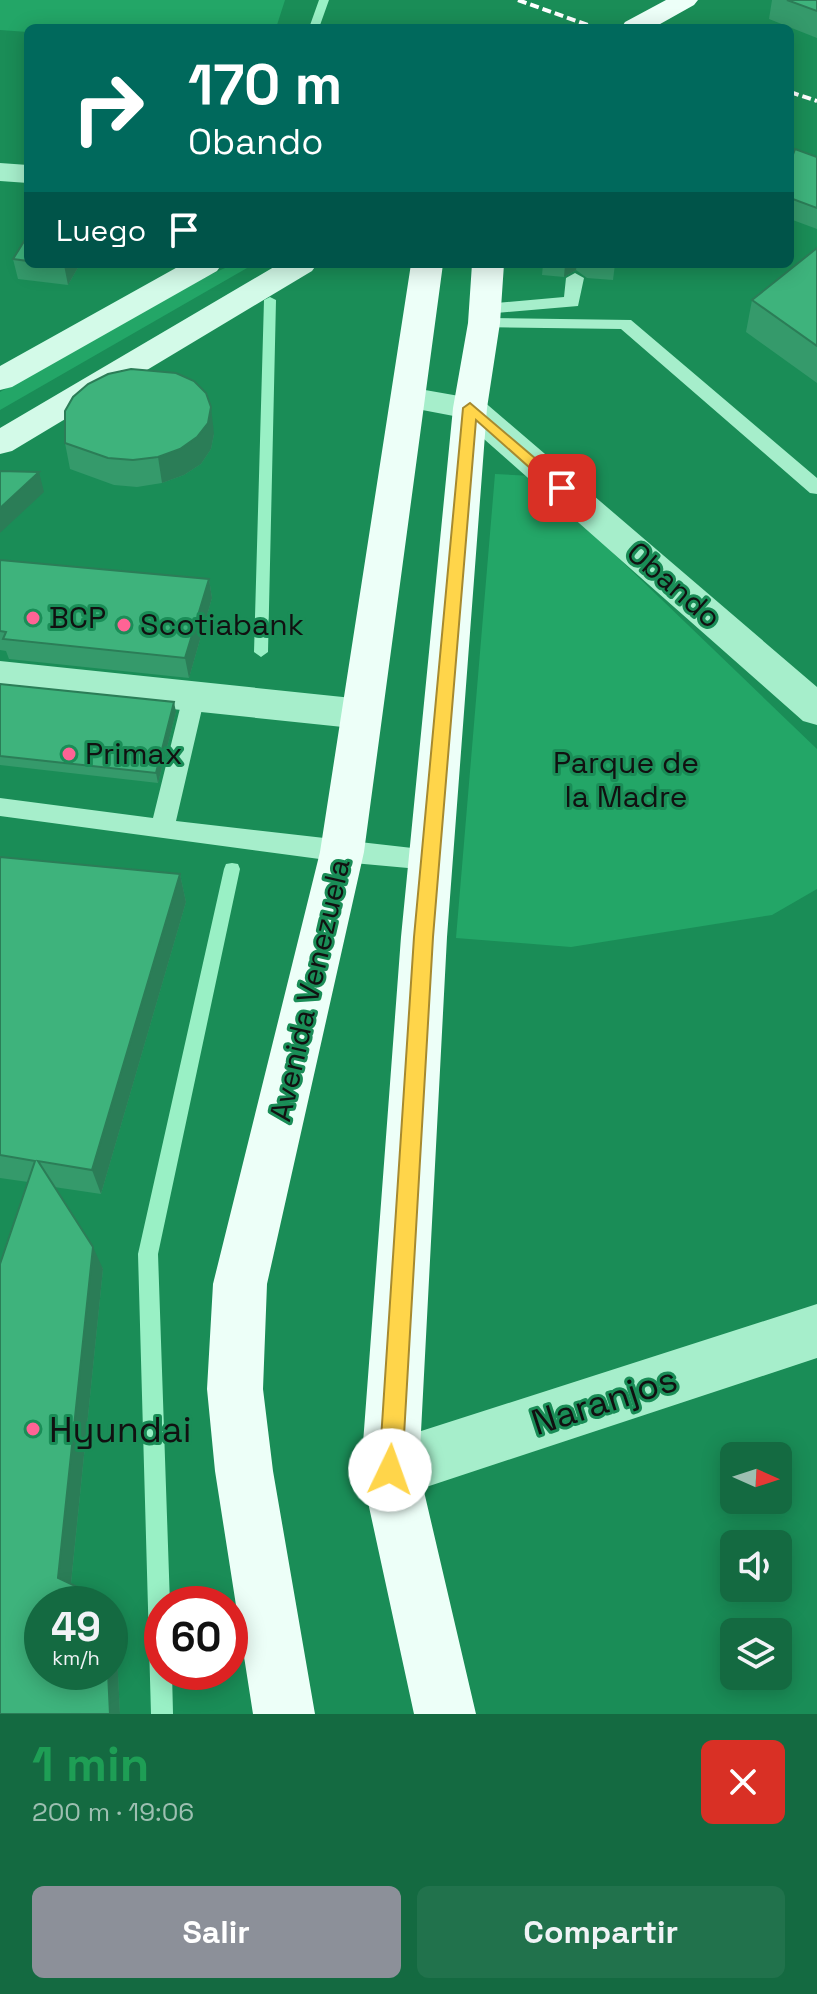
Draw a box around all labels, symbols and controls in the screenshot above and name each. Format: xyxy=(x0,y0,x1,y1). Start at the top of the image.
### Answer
text: 170 m xyxy=(188,49,342,120)
icon: right xyxy=(56,56,160,160)
text: Obando xyxy=(188,119,323,165)
icon: arrive xyxy=(162,208,206,252)
text: Luego xyxy=(56,211,146,250)
pin xyxy=(528,454,596,522)
icon: arrive xyxy=(540,466,584,510)
street label: Obando xyxy=(619,533,730,636)
place label: BCP xyxy=(49,598,106,637)
place label: Scotiabank xyxy=(140,605,304,644)
marker: BCP xyxy=(24,609,42,627)
marker: Scotiabank xyxy=(115,616,133,634)
place label: Primax xyxy=(85,734,183,773)
park label: Parque de la Madre xyxy=(553,743,699,816)
marker: Primax xyxy=(60,745,78,763)
street label: Avenida Venezuela xyxy=(260,855,359,1125)
street label: Naranjos xyxy=(526,1356,683,1446)
place label: Hyundai xyxy=(49,1407,191,1453)
marker: Hyundai xyxy=(24,1420,42,1438)
position arrow xyxy=(348,1428,432,1512)
north arrow xyxy=(720,1442,792,1514)
map controls xyxy=(720,1442,792,1690)
button: sound xyxy=(720,1530,792,1602)
speed limit sign: 60 xyxy=(144,1586,248,1690)
text: 49 xyxy=(51,1602,101,1653)
button: layers xyxy=(720,1618,792,1690)
text: km/h xyxy=(52,1645,100,1671)
text: 1 min xyxy=(32,1734,149,1795)
button: close xyxy=(701,1740,785,1824)
text: 200 m · 19:06 xyxy=(32,1795,194,1829)
button: Salir xyxy=(32,1886,401,1978)
button: Compartir xyxy=(417,1886,785,1978)

